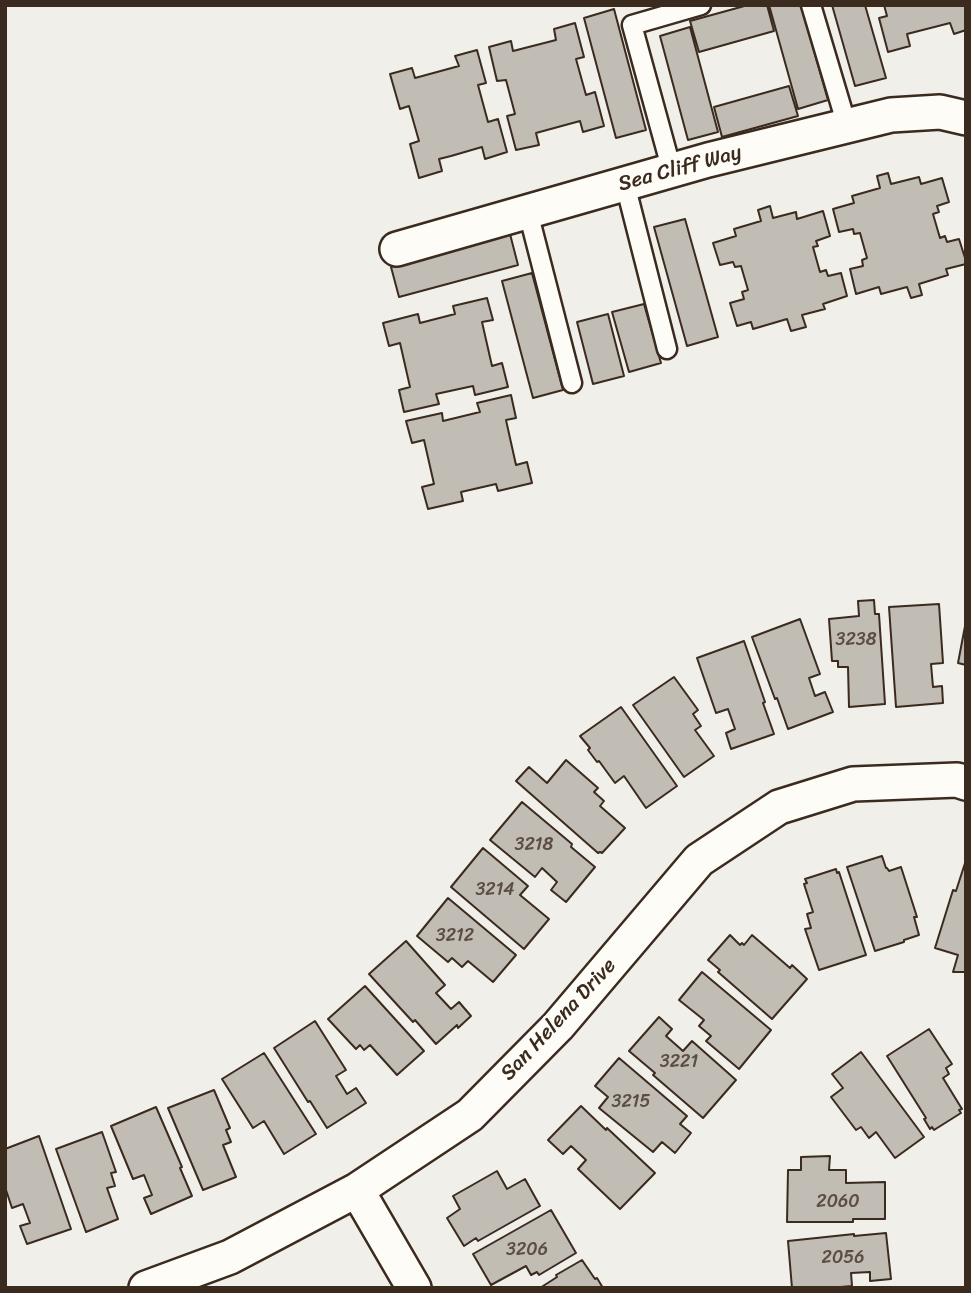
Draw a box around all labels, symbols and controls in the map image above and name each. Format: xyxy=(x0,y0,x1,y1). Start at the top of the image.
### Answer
street label: Sea Cliff Way xyxy=(616,140,744,198)
house number: 3238 xyxy=(835,629,877,651)
house number: 3218 xyxy=(515,834,553,856)
house number: 3214 xyxy=(475,879,515,901)
house number: 3212 xyxy=(436,925,474,947)
street label: San Helena Drive xyxy=(496,954,622,1086)
house number: 3221 xyxy=(660,1051,698,1073)
house number: 3215 xyxy=(612,1091,650,1113)
house number: 2060 xyxy=(816,1191,860,1213)
house number: 3206 xyxy=(506,1239,548,1261)
house number: 2056 xyxy=(822,1247,864,1269)

